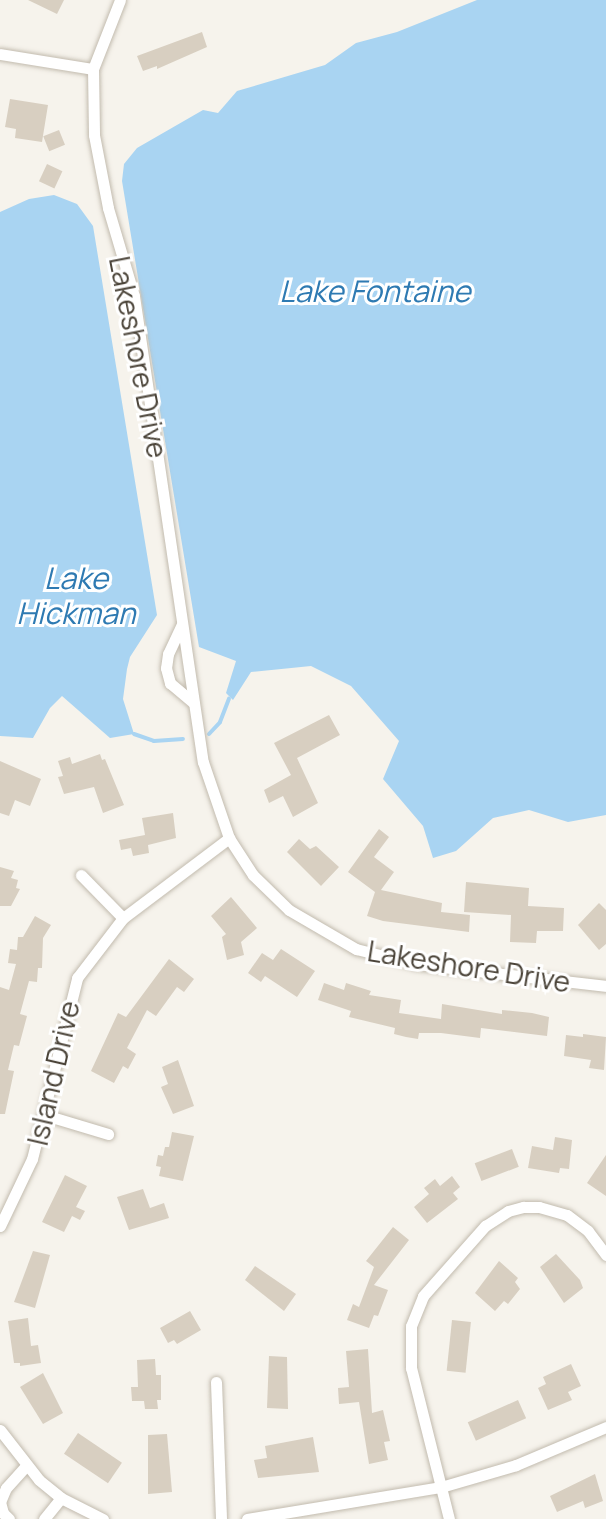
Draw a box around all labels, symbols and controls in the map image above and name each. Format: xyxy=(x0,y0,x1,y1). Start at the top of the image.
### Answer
street label: Lakeshore Drive xyxy=(103,253,175,461)
water label: Lake Fontaine xyxy=(279,273,471,309)
water label: Lake Hickman xyxy=(17,560,135,630)
street label: Lakeshore Drive xyxy=(365,933,573,999)
street label: Island Drive xyxy=(20,997,86,1149)

